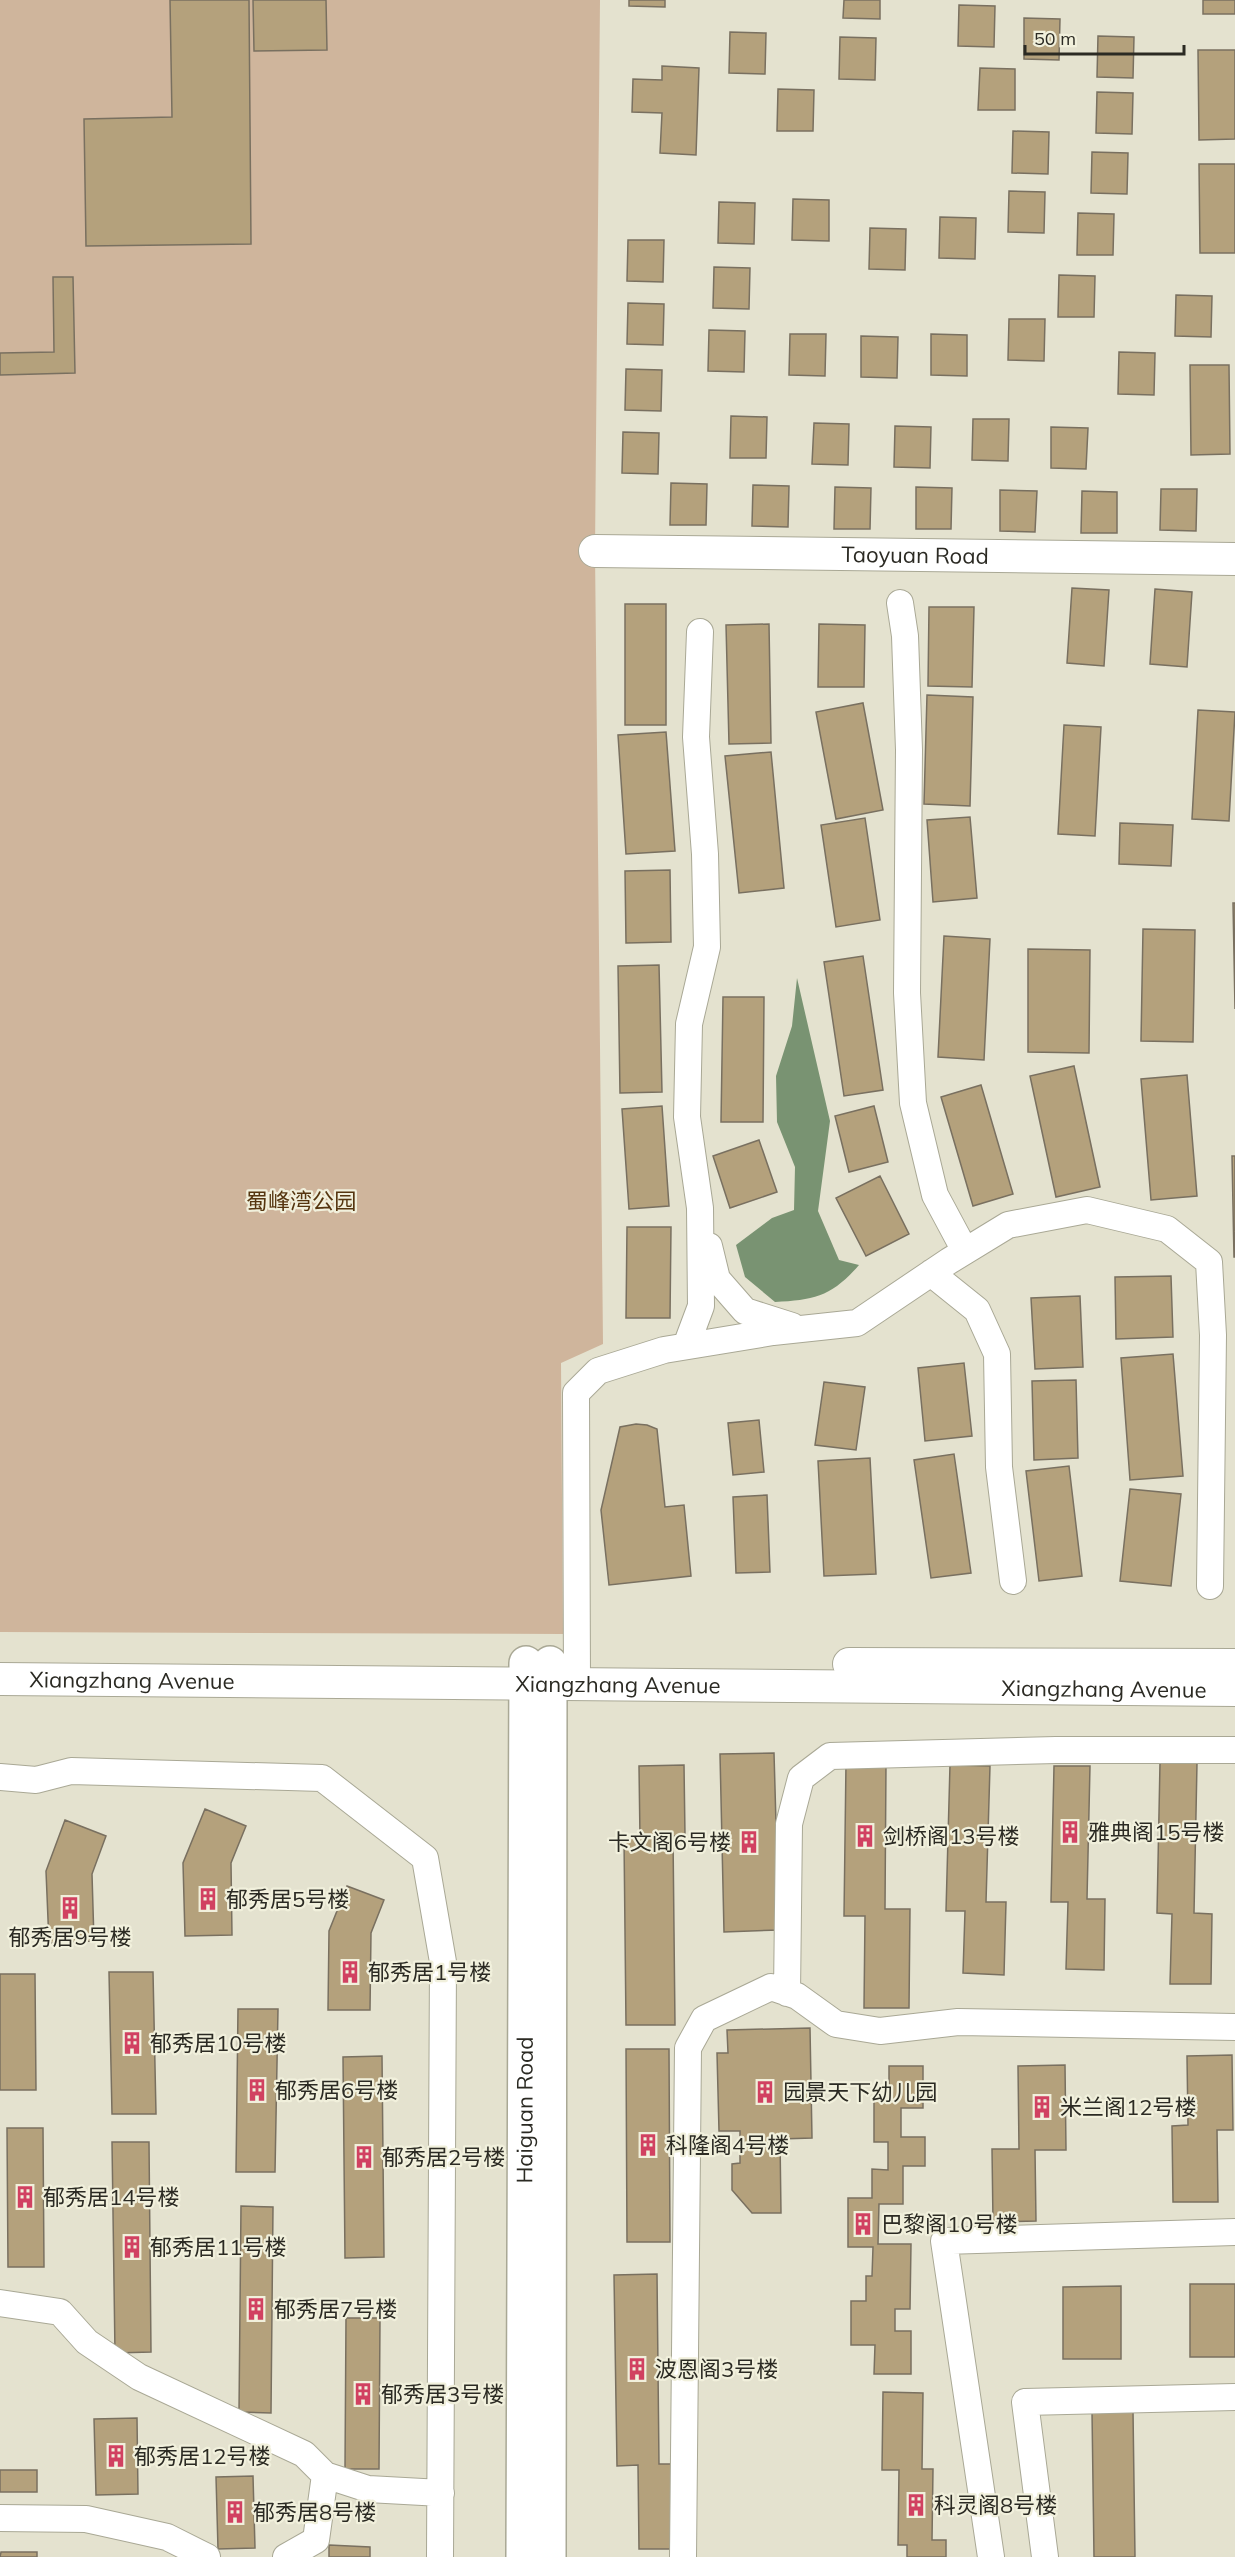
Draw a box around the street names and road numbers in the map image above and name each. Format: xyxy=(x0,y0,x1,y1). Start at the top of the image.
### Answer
street label: Taoyuan Road xyxy=(841,540,989,570)
street label: Xiangzhang Avenue xyxy=(29,1665,235,1695)
street label: Xiangzhang Avenue xyxy=(515,1670,721,1699)
street label: Xiangzhang Avenue xyxy=(1001,1674,1207,1704)
street label: Haiguan Road xyxy=(510,2036,539,2184)

